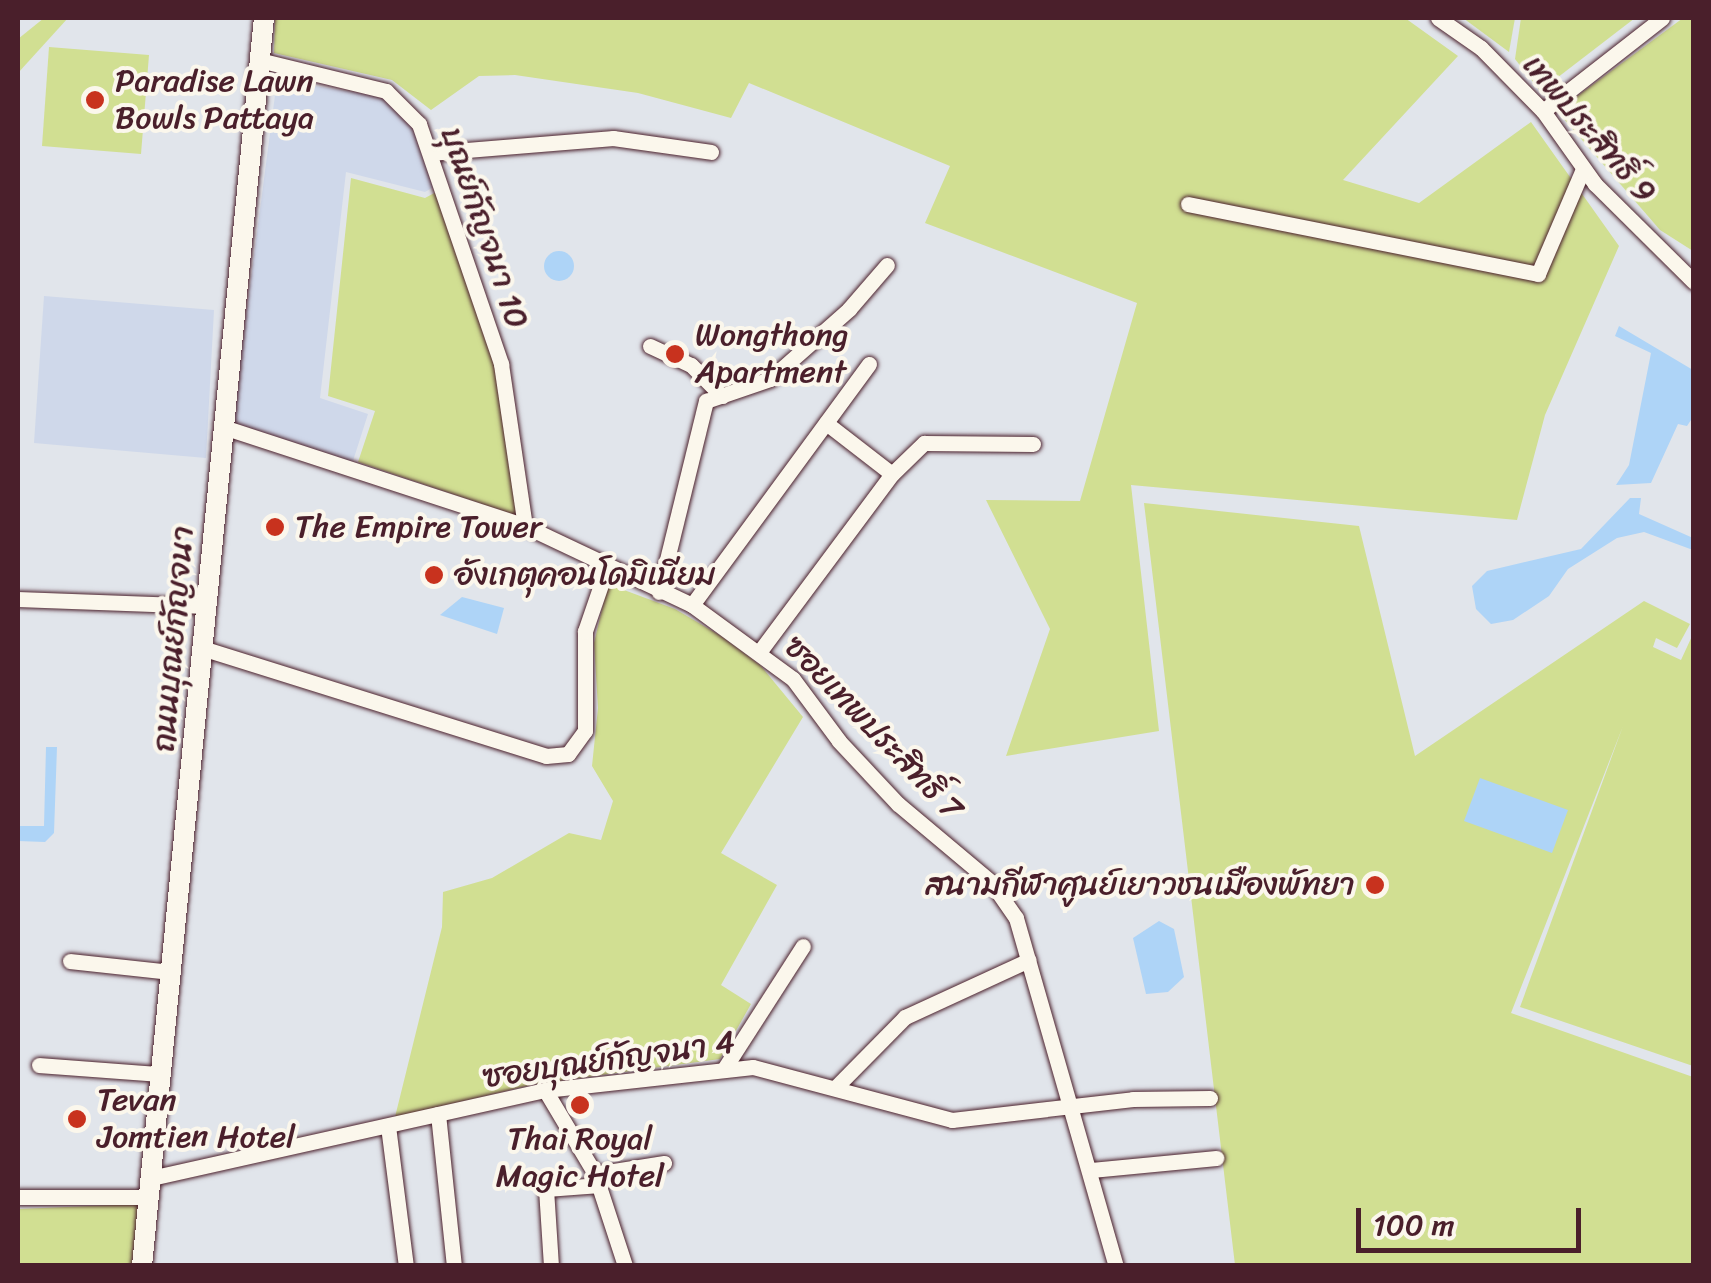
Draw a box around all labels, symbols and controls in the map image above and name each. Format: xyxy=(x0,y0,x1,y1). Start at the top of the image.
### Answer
street label: เทพประสิทธิ์ 9 xyxy=(1514,47,1664,211)
place label: Paradise Lawn Bowls Pattaya xyxy=(115,63,315,138)
marker: Paradise Lawn Bowls Pattaya xyxy=(84,89,106,111)
street label: บุณย์กัญจนา 10 xyxy=(432,122,536,334)
place label: Wongthong Apartment xyxy=(695,317,849,392)
marker: Wongthong Apartment xyxy=(664,343,686,365)
place label: The Empire Tower xyxy=(295,508,543,546)
marker: The Empire Tower xyxy=(264,516,286,538)
street label: ถนนบุณย์กัญจนา xyxy=(145,524,203,754)
place label: อังเกตุคอนโดมิเนียม xyxy=(454,556,715,594)
marker: อังเกตุคอนโดมิเนียม xyxy=(423,564,445,586)
street label: ซอยเทพประสิทธิ์ 7 xyxy=(775,628,971,828)
place label: สนามกีฬาศูนย์เยาวชนเมืองพัทยา xyxy=(926,866,1355,904)
marker: สนามกีฬาศูนย์เยาวชนเมืองพัทยา xyxy=(1364,874,1386,896)
street label: ซอยบุณย์กัญจนา 4 xyxy=(481,1023,737,1097)
place label: Tevan Jomtien Hotel xyxy=(97,1082,295,1157)
marker: Thai Royal Magic Hotel xyxy=(569,1094,591,1116)
marker: Tevan Jomtien Hotel xyxy=(66,1108,88,1130)
place label: Thai Royal Magic Hotel xyxy=(495,1121,665,1196)
scale bar xyxy=(1361,1188,1586,1250)
text: 100 m xyxy=(1373,1198,1455,1252)

